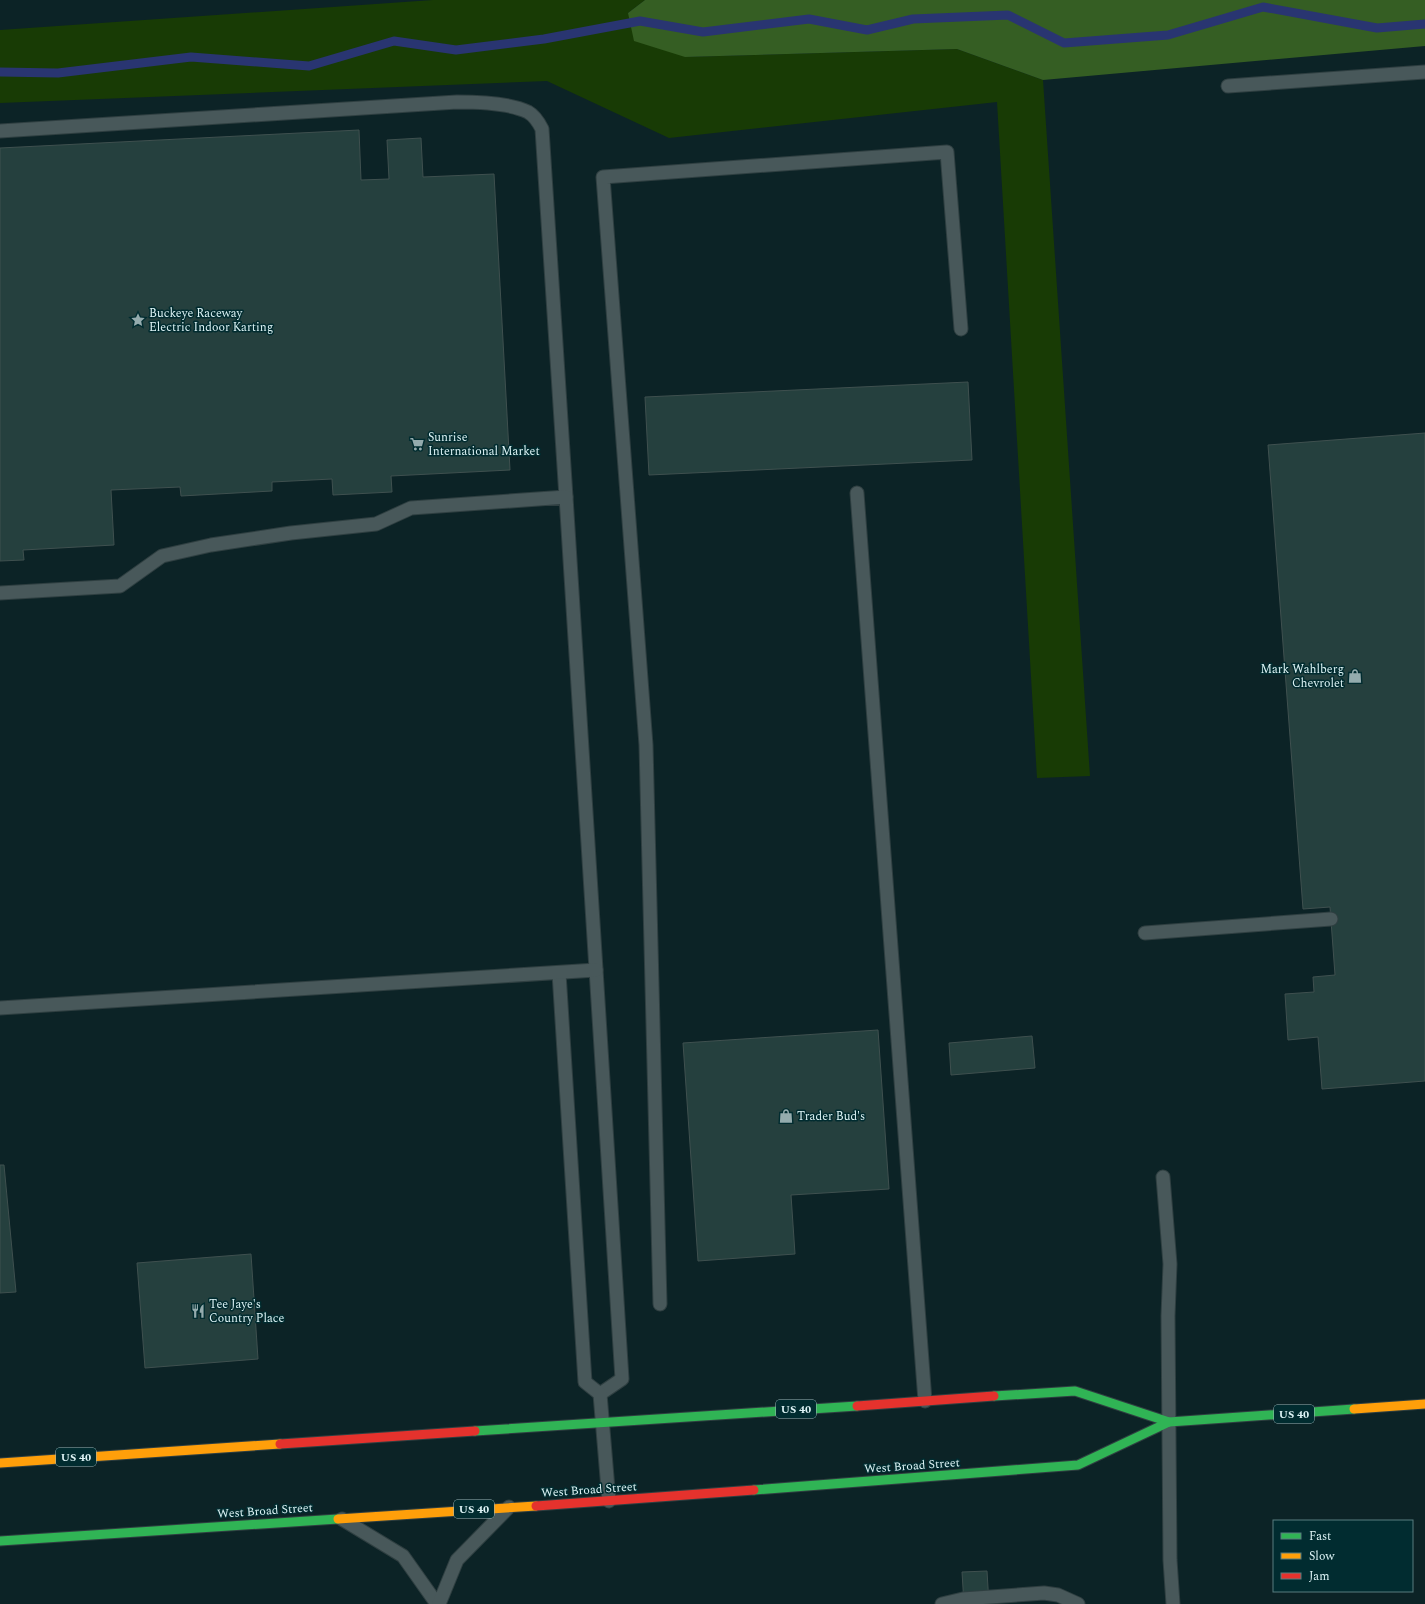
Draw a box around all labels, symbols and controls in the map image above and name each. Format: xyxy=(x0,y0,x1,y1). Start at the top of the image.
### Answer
place label: Buckeye Raceway Electric Indoor Karting xyxy=(149,304,273,337)
place icon: Buckeye Raceway Electric Indoor Karting xyxy=(130,312,146,328)
place label: Sunrise International Market xyxy=(428,428,540,461)
supermarket icon: Sunrise International Market xyxy=(409,436,425,452)
place label: Mark Wahlberg Chevrolet xyxy=(1260,660,1344,693)
shop icon: Mark Wahlberg Chevrolet xyxy=(1347,668,1363,684)
place label: Trader Bud's xyxy=(797,1107,865,1126)
shop icon: Trader Bud's xyxy=(778,1108,794,1124)
place label: Tee Jaye's Country Place xyxy=(209,1295,285,1328)
restaurant icon: Tee Jaye's Country Place xyxy=(190,1303,206,1319)
road number: US 40 xyxy=(776,1400,816,1418)
road number: US 40 xyxy=(1274,1405,1314,1423)
road number: US 40 xyxy=(56,1448,96,1466)
street label: West Broad Street xyxy=(863,1453,961,1479)
street label: West Broad Street xyxy=(540,1477,638,1503)
street label: West Broad Street xyxy=(216,1498,314,1524)
road number: US 40 xyxy=(454,1500,494,1518)
legend xyxy=(1273,1520,1413,1592)
text: Fast xyxy=(1309,1527,1331,1546)
text: Slow xyxy=(1309,1547,1335,1566)
text: Jam xyxy=(1309,1567,1330,1586)

